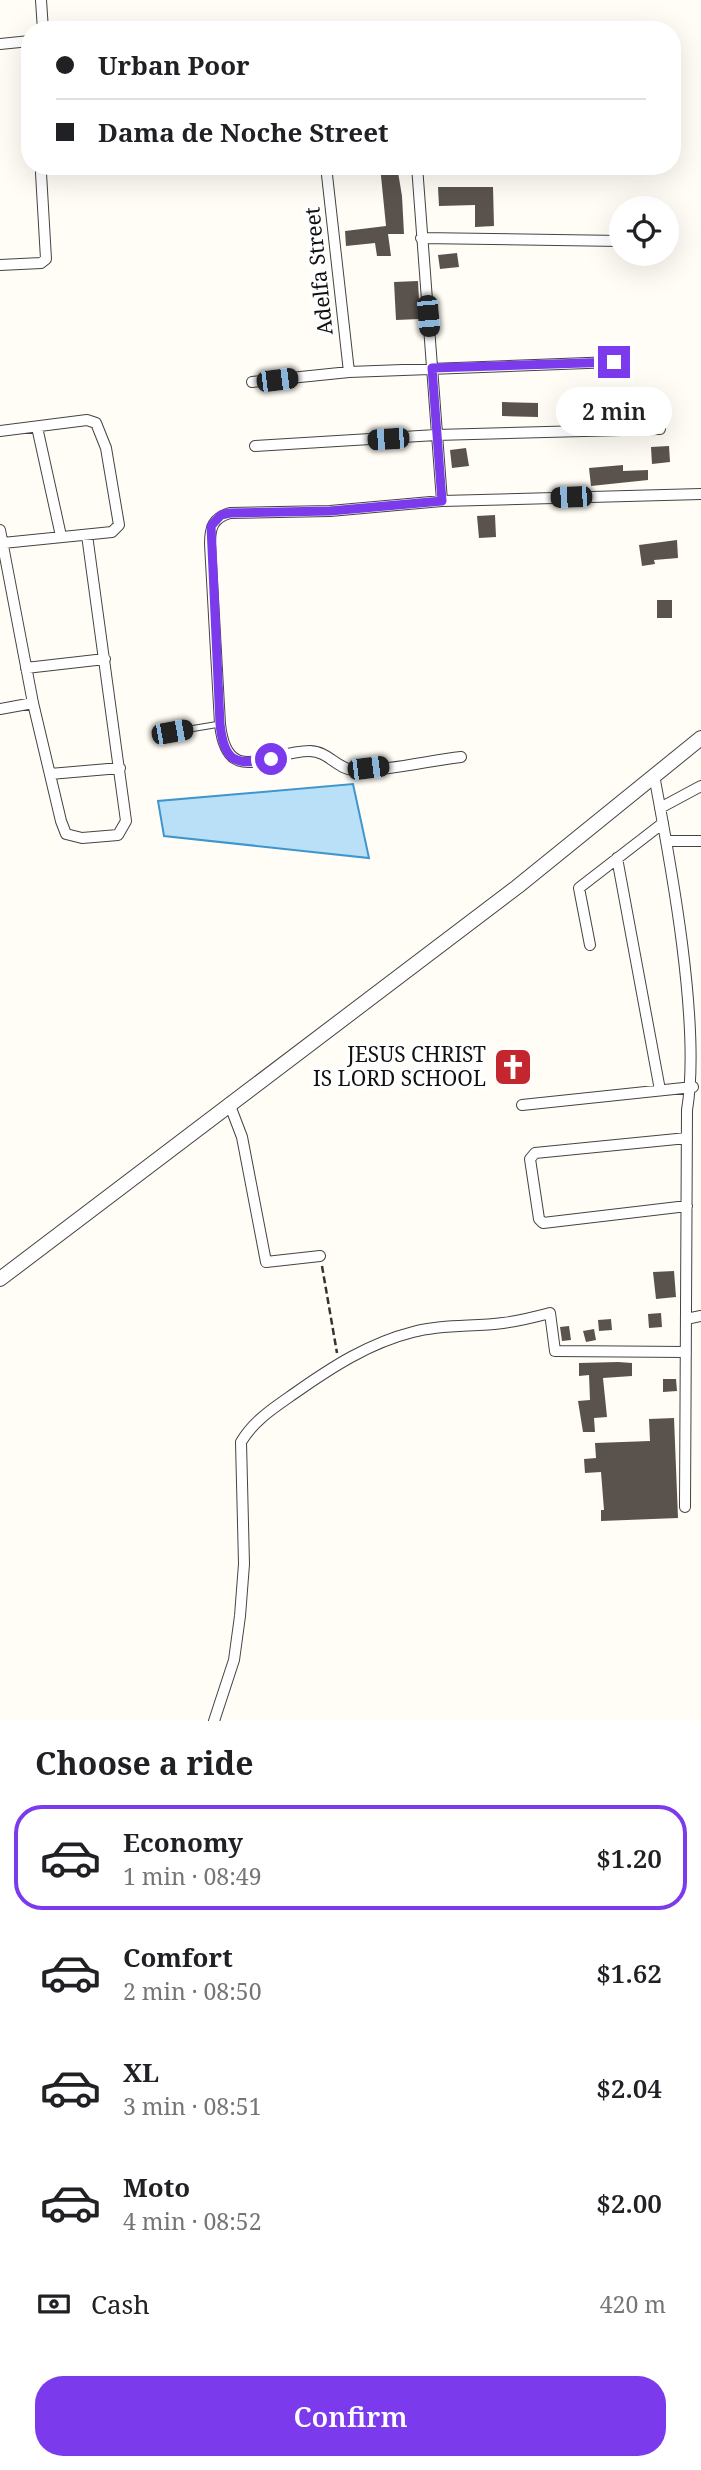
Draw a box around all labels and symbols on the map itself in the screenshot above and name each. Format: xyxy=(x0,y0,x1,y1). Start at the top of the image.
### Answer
street label: Adelfa Street xyxy=(297,206,339,337)
car xyxy=(416,294,441,338)
route end xyxy=(598,346,630,378)
car xyxy=(255,367,300,393)
callout: 2 min xyxy=(556,386,672,436)
car xyxy=(367,427,410,451)
car xyxy=(550,486,593,508)
car xyxy=(150,718,195,746)
route start xyxy=(255,743,287,775)
car xyxy=(346,755,391,781)
place label: JESUS CHRIST IS LORD SCHOOL xyxy=(313,1040,486,1092)
church icon: JESUS CHRIST IS LORD SCHOOL xyxy=(492,1046,534,1088)

